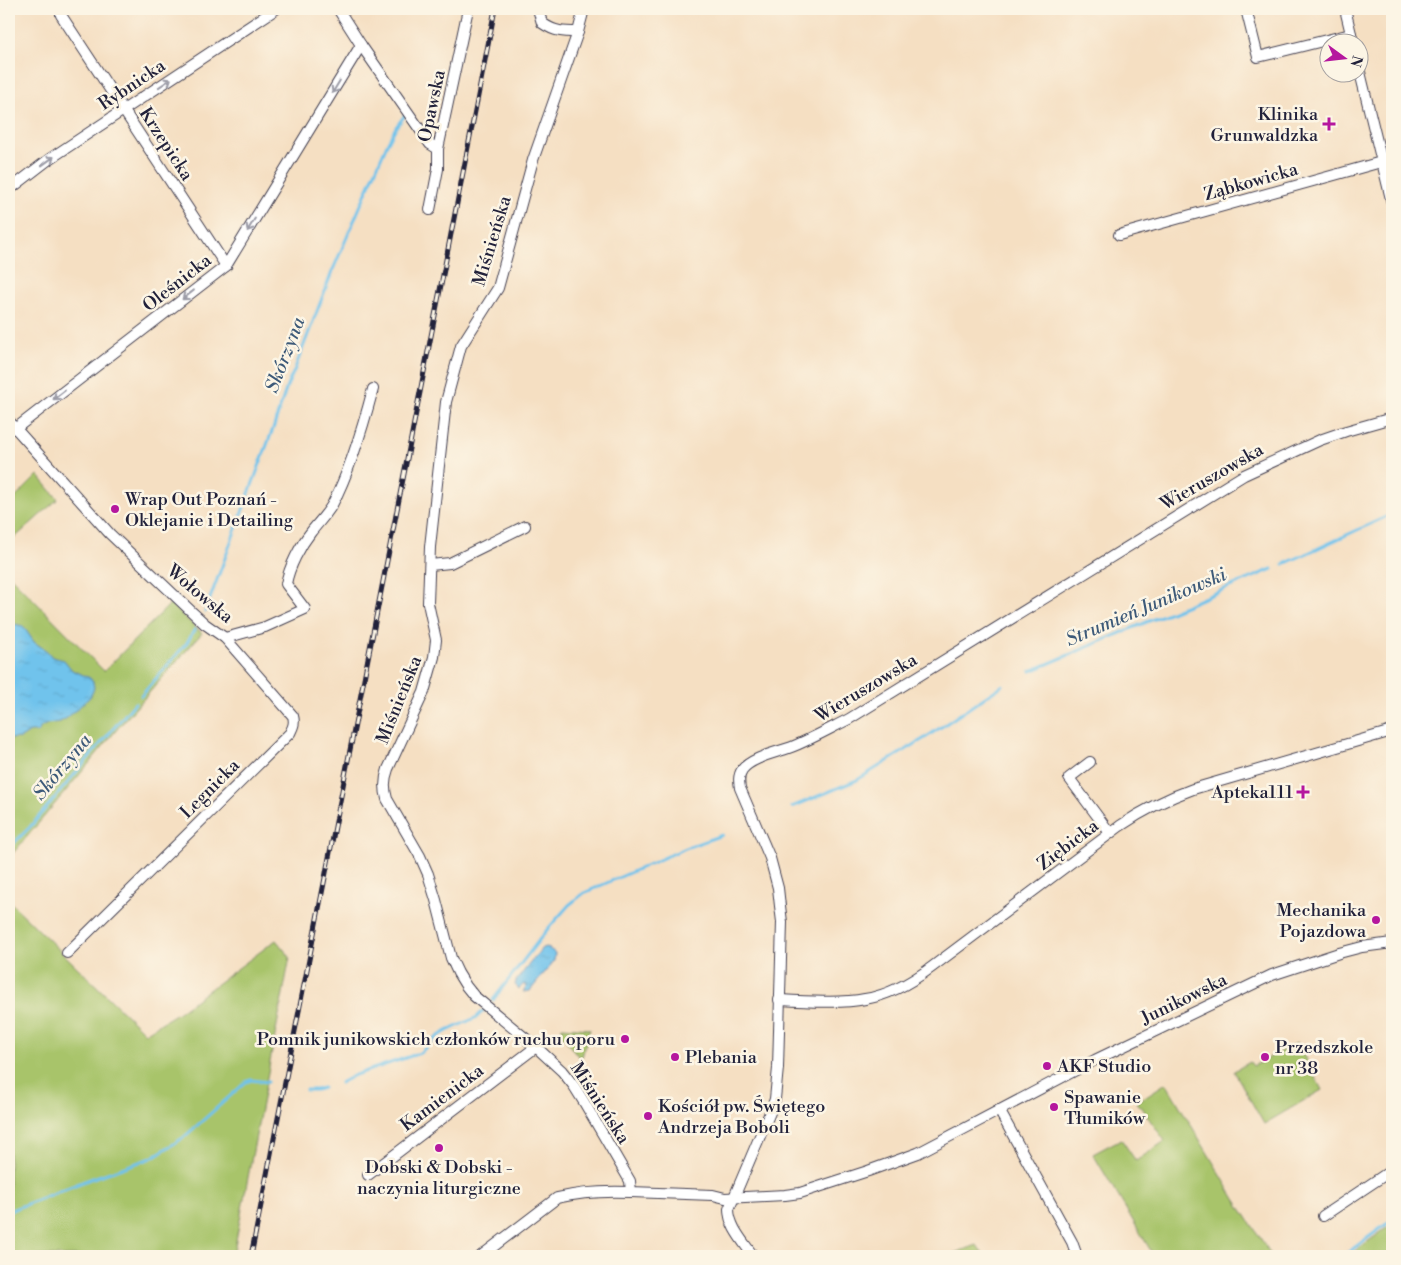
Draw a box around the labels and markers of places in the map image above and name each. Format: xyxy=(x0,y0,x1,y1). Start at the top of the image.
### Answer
place label: Klinika Grunwaldzka xyxy=(1211,103,1319,147)
marker: Klinika Grunwaldzka xyxy=(1322,117,1336,131)
place label: Wrap Out Poznań - Oklejanie i Detailing xyxy=(124,488,294,532)
marker: Wrap Out Poznań - Oklejanie i Detailing xyxy=(109,503,121,515)
place label: Apteka111 xyxy=(1210,781,1293,804)
marker: Apteka111 xyxy=(1297,786,1309,798)
place label: Mechanika Pojazdowa xyxy=(1276,899,1367,943)
marker: Mechanika Pojazdowa xyxy=(1370,914,1382,926)
place label: Pomnik junikowskich członków ruchu oporu xyxy=(257,1028,616,1051)
marker: Pomnik junikowskich członków ruchu oporu xyxy=(619,1033,631,1045)
place label: Przedszkole nr 38 xyxy=(1275,1036,1373,1080)
place label: Plebania xyxy=(685,1046,758,1069)
marker: Plebania xyxy=(669,1051,681,1063)
marker: Przedszkole nr 38 xyxy=(1259,1051,1271,1063)
place label: AKF Studio xyxy=(1056,1055,1151,1078)
marker: AKF Studio xyxy=(1041,1060,1053,1072)
place label: Spawanie Tłumików xyxy=(1064,1086,1146,1130)
place label: Kościół pw. Świętego Andrzeja Boboli xyxy=(657,1095,825,1139)
marker: Spawanie Tłumików xyxy=(1048,1101,1060,1113)
marker: Kościół pw. Świętego Andrzeja Boboli xyxy=(642,1110,654,1122)
marker: Dobski & Dobski - naczynia liturgiczne xyxy=(433,1142,445,1154)
place label: Dobski & Dobski - naczynia liturgiczne xyxy=(357,1156,521,1200)

